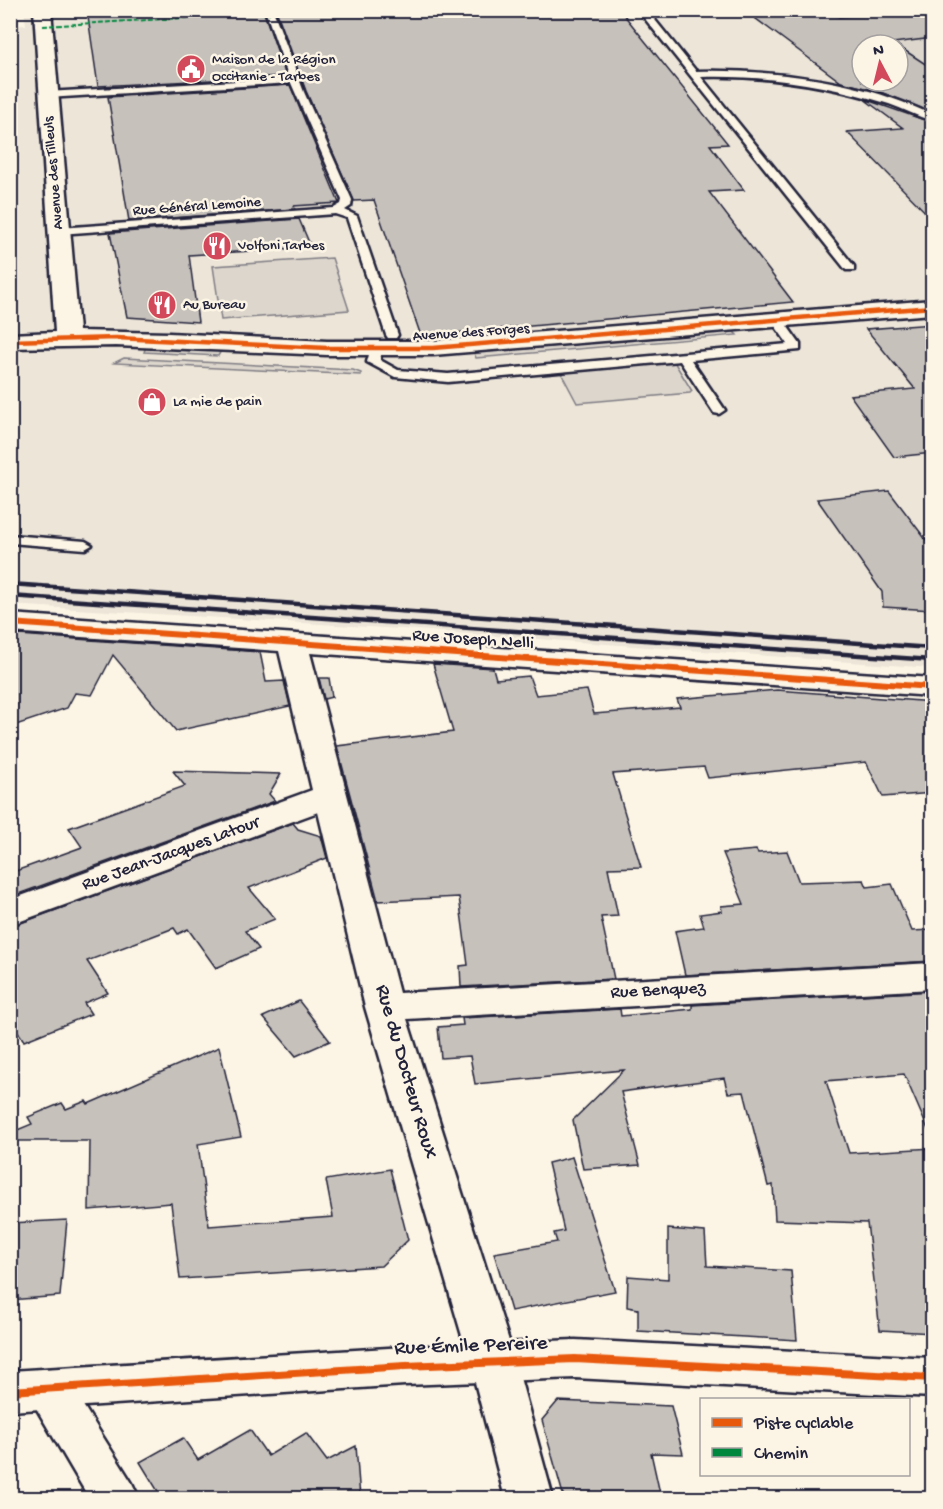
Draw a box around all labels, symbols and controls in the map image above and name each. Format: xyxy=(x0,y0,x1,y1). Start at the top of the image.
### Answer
north arrow xyxy=(850,33,910,93)
text: N xyxy=(872,41,885,62)
place label: Maison de la Région Occitanie - Tarbes xyxy=(212,51,336,86)
public building icon: Maison de la Région Occitanie - Tarbes xyxy=(175,53,207,85)
street label: Avenue des Tilleuls xyxy=(40,115,68,230)
street label: Rue Général Lemoine xyxy=(132,194,262,220)
restaurant icon: Volfoni Tarbes xyxy=(201,230,233,262)
place label: Volfoni Tarbes xyxy=(237,237,325,255)
restaurant icon: Au Bureau xyxy=(146,289,178,321)
place label: Au Bureau xyxy=(183,296,246,314)
street label: Avenue des Forges xyxy=(412,320,530,346)
shop icon: La mie de pain xyxy=(136,386,168,418)
place label: La mie de pain xyxy=(173,393,262,411)
street label: Rue Joseph Nelli xyxy=(411,625,535,655)
street label: Rue Jean-Jacques Latour xyxy=(79,811,264,896)
street label: Rue Benquez xyxy=(610,978,707,1004)
street label: Rue du Docteur Roux xyxy=(368,982,442,1162)
street label: Rue Émile Pereire xyxy=(394,1332,549,1362)
legend xyxy=(700,1398,910,1476)
text: Piste cyclable xyxy=(753,1414,854,1435)
text: Chemin xyxy=(754,1444,808,1465)

